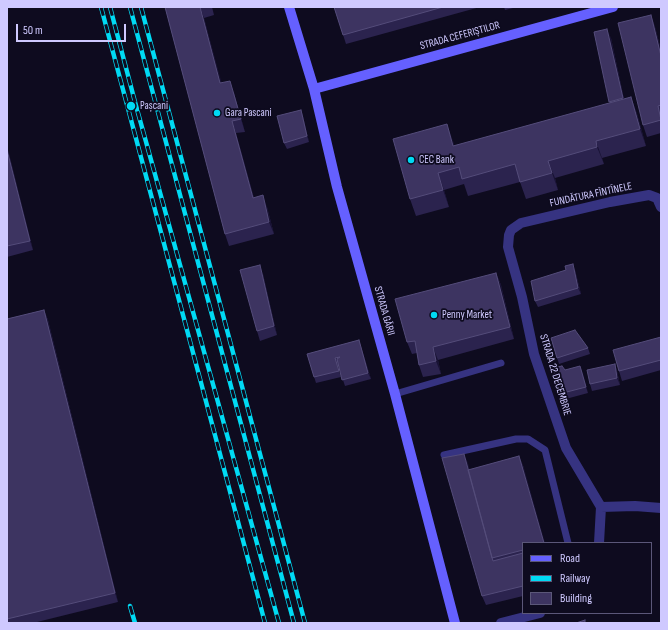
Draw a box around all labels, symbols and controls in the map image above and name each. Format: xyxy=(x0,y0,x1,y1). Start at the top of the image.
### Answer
scale bar xyxy=(18,16,128,42)
street label: STRADA CEFERIȘTILOR xyxy=(419,19,501,53)
text: 50 m xyxy=(23,23,43,38)
place label: Pașcani xyxy=(140,99,168,113)
marker: Pașcani xyxy=(125,100,137,112)
place label: Gara Pascani xyxy=(225,106,272,120)
marker: Gara Pascani xyxy=(212,108,222,118)
place label: CEC Bank xyxy=(419,153,454,167)
marker: CEC Bank xyxy=(406,155,416,165)
street label: FUNDĂTURA FÎNTÎNELE xyxy=(549,180,633,210)
street label: STRADA GĂRII xyxy=(371,285,397,337)
place label: Penny Market xyxy=(442,308,492,322)
marker: Penny Market xyxy=(429,310,439,320)
street label: STRADA 22 DECEMBRIE xyxy=(536,333,574,417)
legend xyxy=(522,542,652,614)
text: Road xyxy=(560,551,580,566)
text: Railway xyxy=(560,571,590,586)
text: Building xyxy=(560,591,592,606)

